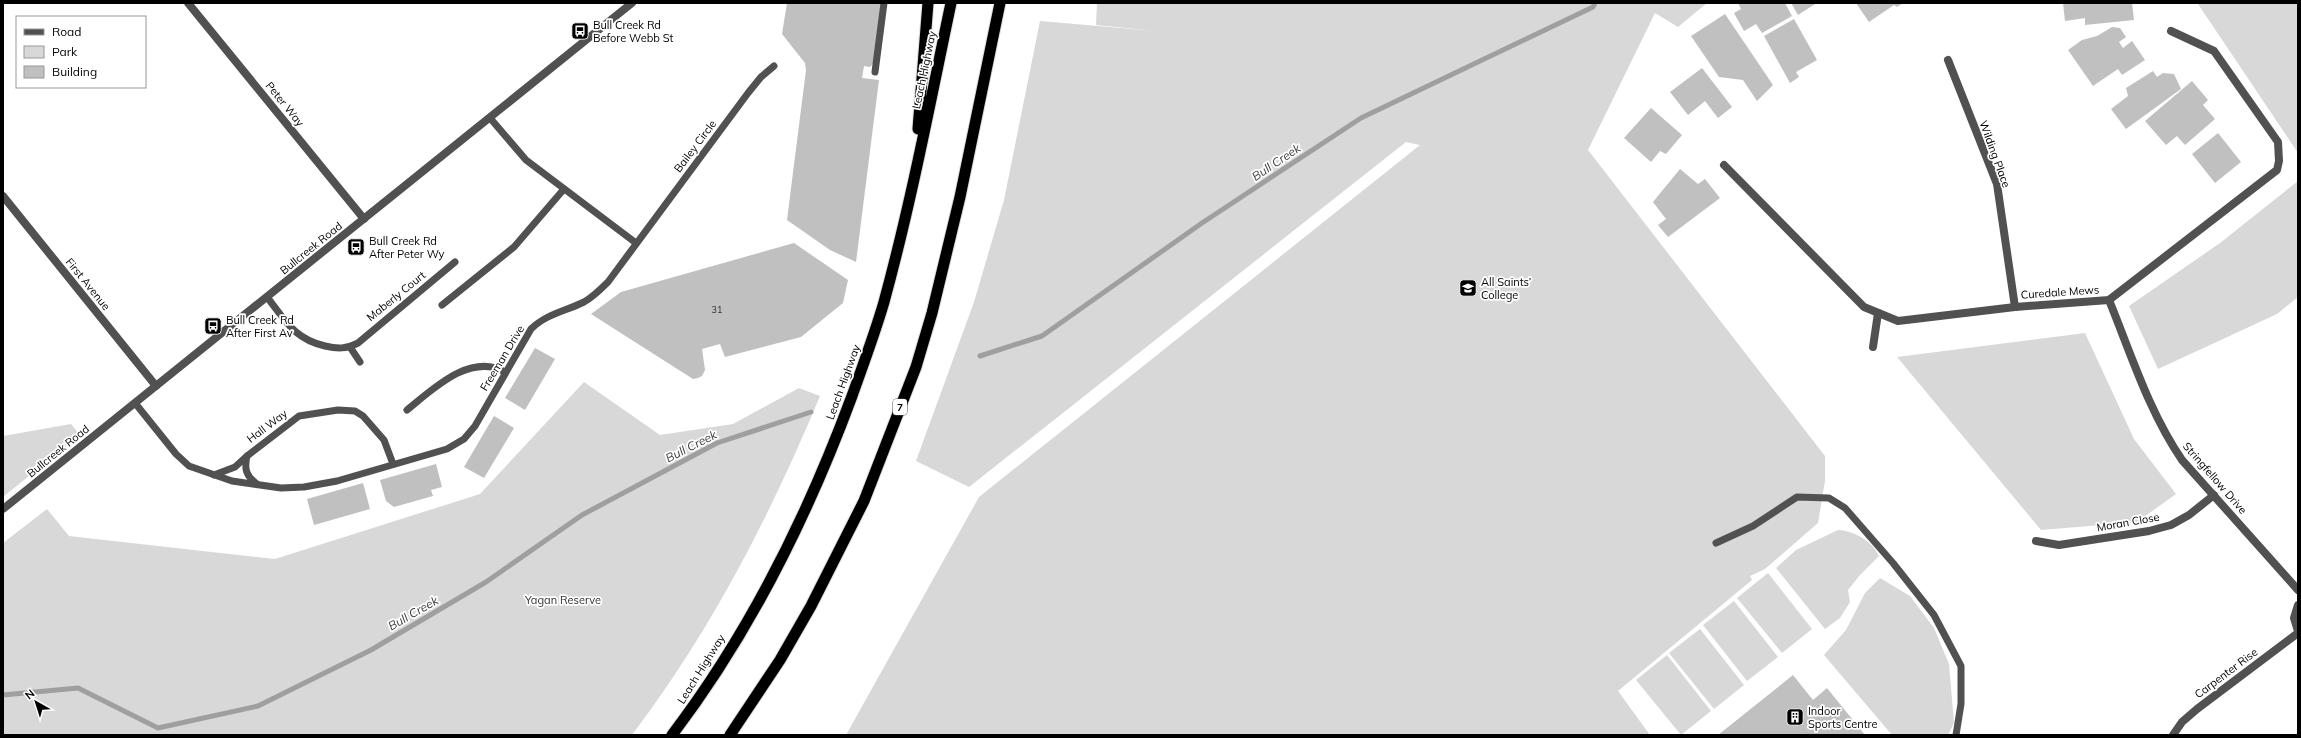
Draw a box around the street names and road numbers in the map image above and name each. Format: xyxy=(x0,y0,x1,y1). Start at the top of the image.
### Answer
street label: Leach Highway xyxy=(909,30,939,110)
street label: Peter Way xyxy=(263,79,307,129)
street label: Bailey Circle xyxy=(671,117,719,175)
street label: Wilding Place xyxy=(1976,119,2014,189)
street label: Bullcreek Road xyxy=(277,219,345,277)
street label: First Avenue xyxy=(63,255,113,313)
street label: Maberly Court xyxy=(364,268,428,324)
street label: Curedale Mews xyxy=(2020,282,2100,302)
street label: Freeman Drive xyxy=(477,323,527,393)
street label: Leach Highway xyxy=(823,342,863,422)
road number: 7 xyxy=(893,399,907,415)
street label: Hall Way xyxy=(244,406,290,446)
street label: Bullcreek Road xyxy=(24,422,92,480)
street label: Stringfellow Drive xyxy=(2180,439,2250,517)
street label: Moran Close xyxy=(2096,510,2160,534)
street label: Leach Highway xyxy=(674,632,728,706)
street label: Carpenter Rise xyxy=(2192,645,2260,701)

